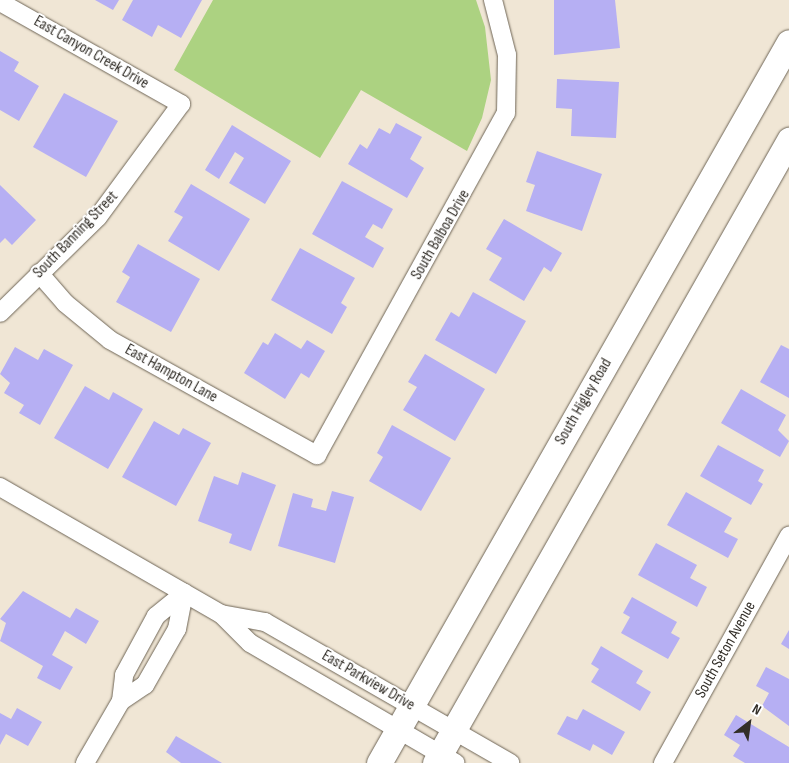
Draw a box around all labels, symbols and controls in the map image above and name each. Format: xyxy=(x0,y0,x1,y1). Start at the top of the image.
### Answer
street label: East Canyon Creek Drive xyxy=(30,12,152,94)
street label: South Banning Street xyxy=(30,187,122,283)
street label: South Balboa Drive xyxy=(408,187,474,283)
street label: East Hampton Lane xyxy=(121,341,221,407)
street label: South Higley Road xyxy=(552,355,616,449)
street label: South Seton Avenue xyxy=(692,598,760,702)
street label: East Parkview Drive xyxy=(318,647,418,715)
north arrow xyxy=(724,698,774,748)
text: N xyxy=(749,700,764,719)

